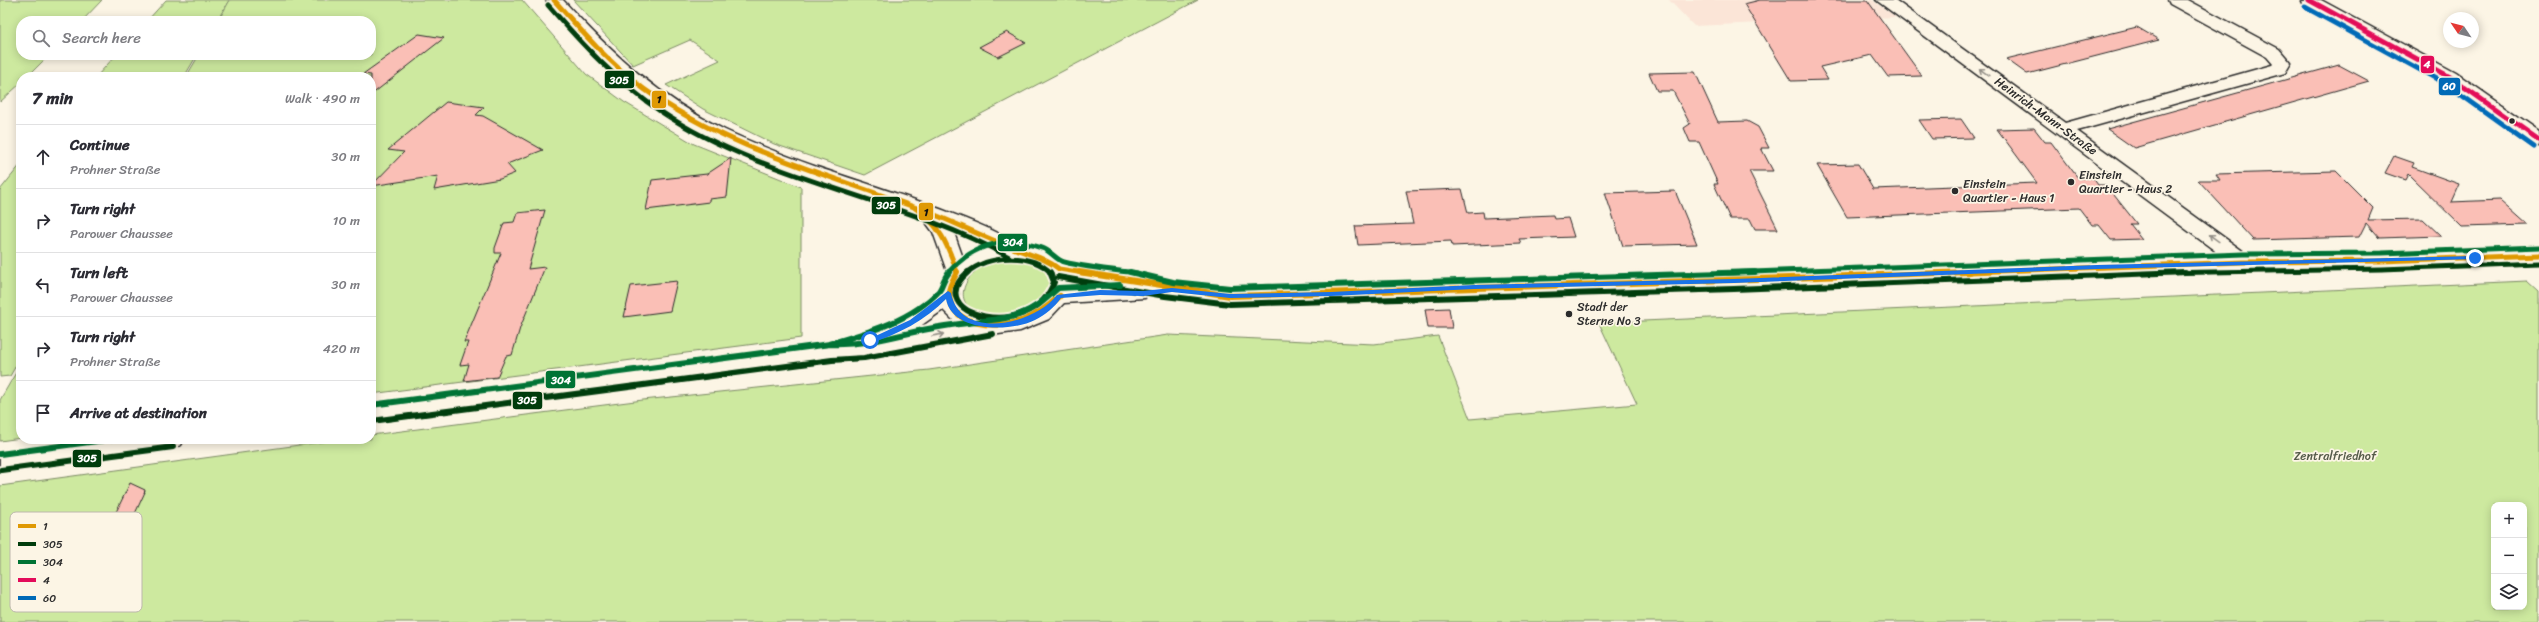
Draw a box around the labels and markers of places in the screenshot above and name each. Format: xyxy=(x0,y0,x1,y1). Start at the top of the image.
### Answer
unlabelled marker xyxy=(2507,116,2517,126)
place label: Einstein Quartier - Haus 2 xyxy=(2079,164,2172,200)
place label: Einstein Quartier - Haus 1 xyxy=(1963,173,2054,209)
marker: Einstein Quartier - Haus 2 xyxy=(2066,177,2076,187)
marker: Einstein Quartier - Haus 1 xyxy=(1950,186,1960,196)
place label: Stadt der Sterne No 3 xyxy=(1577,296,1641,332)
marker: Stadt der Sterne No 3 xyxy=(1564,309,1574,319)

